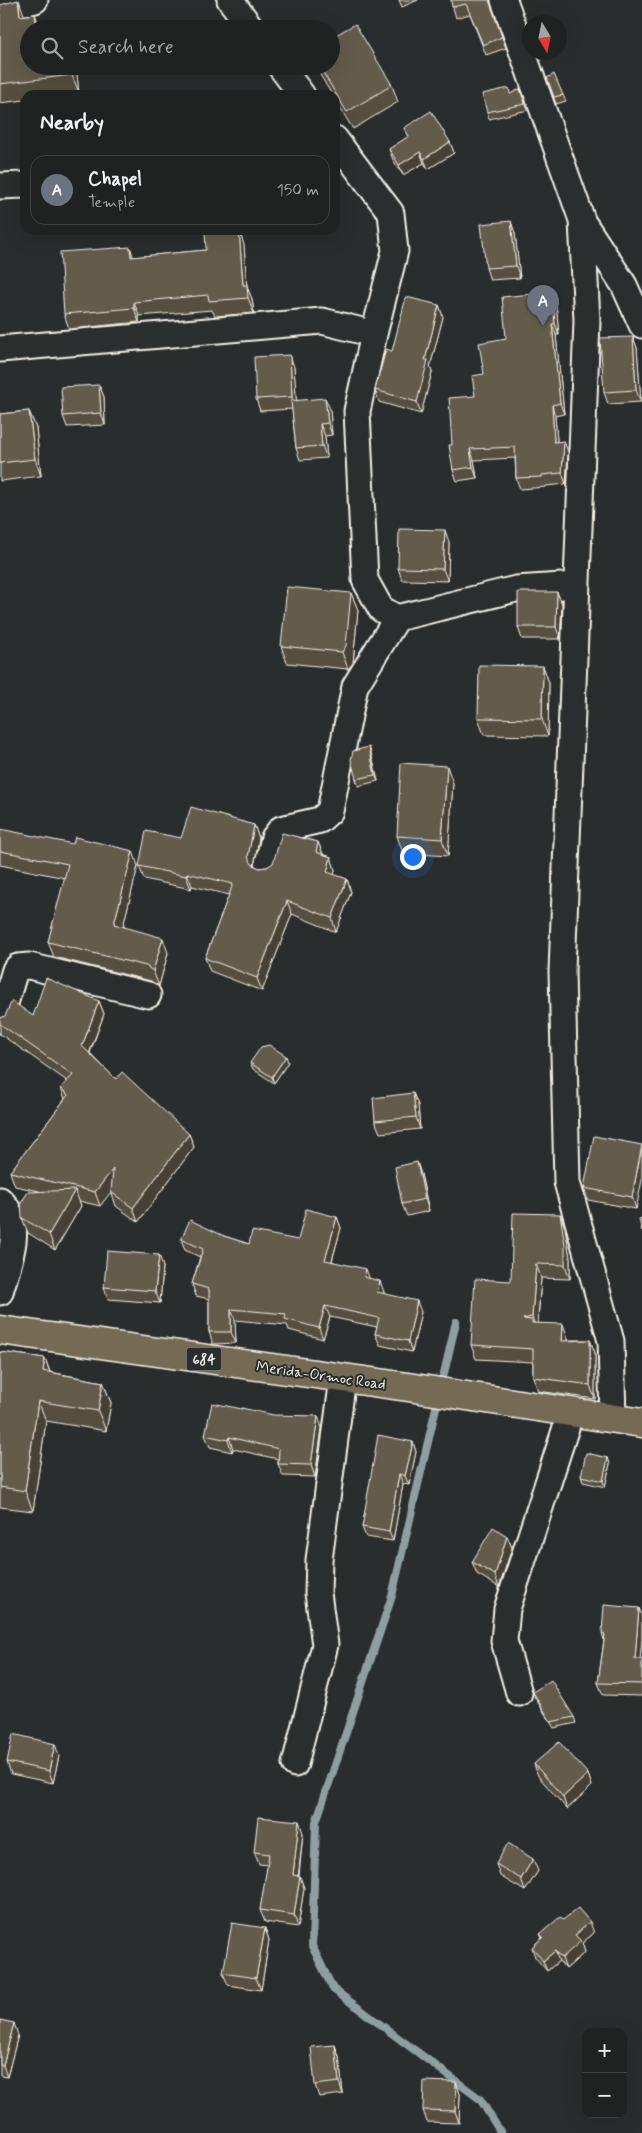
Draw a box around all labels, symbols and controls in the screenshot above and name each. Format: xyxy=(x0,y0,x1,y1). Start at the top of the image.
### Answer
north arrow xyxy=(522,15,567,60)
search box xyxy=(20,20,340,75)
icon: search xyxy=(38,34,66,62)
text: Search here xyxy=(78,35,174,60)
text: Nearby xyxy=(40,109,104,137)
text: Chapel xyxy=(88,167,142,192)
text: A xyxy=(52,180,62,201)
text: 150 m xyxy=(277,180,319,201)
text: Temple xyxy=(88,192,135,213)
pin: A xyxy=(527,285,559,326)
your location xyxy=(400,844,426,870)
road number: 684 xyxy=(186,1348,222,1370)
street label: Merida-Ormoc Road xyxy=(255,1357,387,1395)
map controls xyxy=(582,2028,627,2118)
button: + xyxy=(582,2028,627,2073)
button: − xyxy=(582,2073,627,2118)

